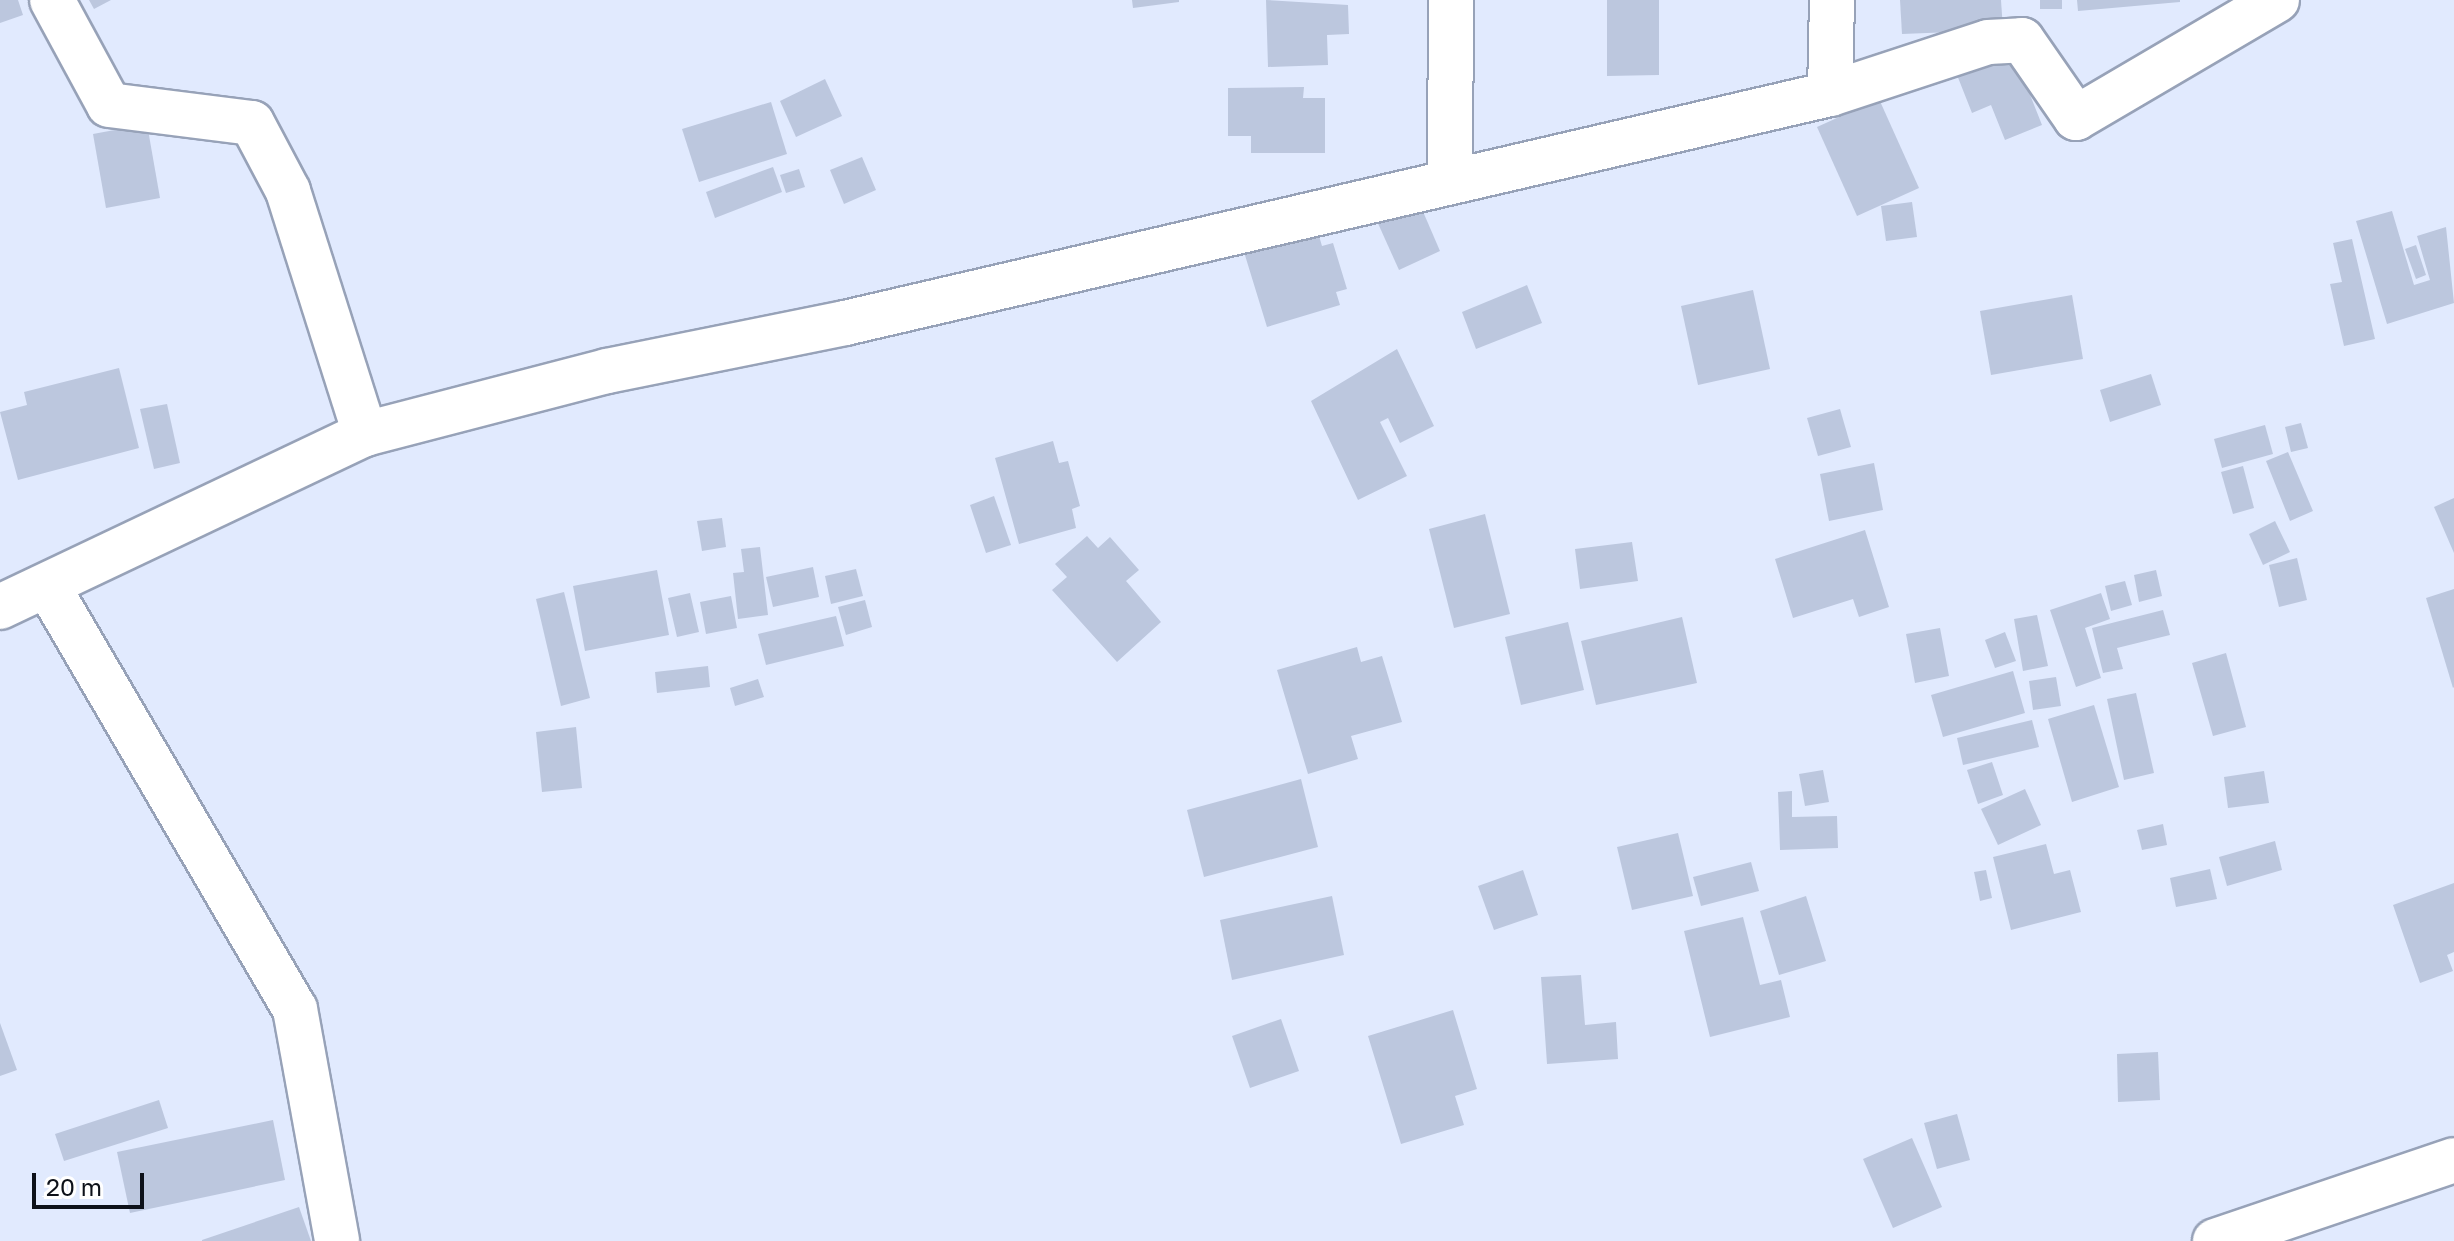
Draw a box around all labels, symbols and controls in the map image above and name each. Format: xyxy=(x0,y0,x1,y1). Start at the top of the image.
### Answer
scale bar xyxy=(36,1157,148,1207)
text: 20 m xyxy=(46,1172,102,1201)

